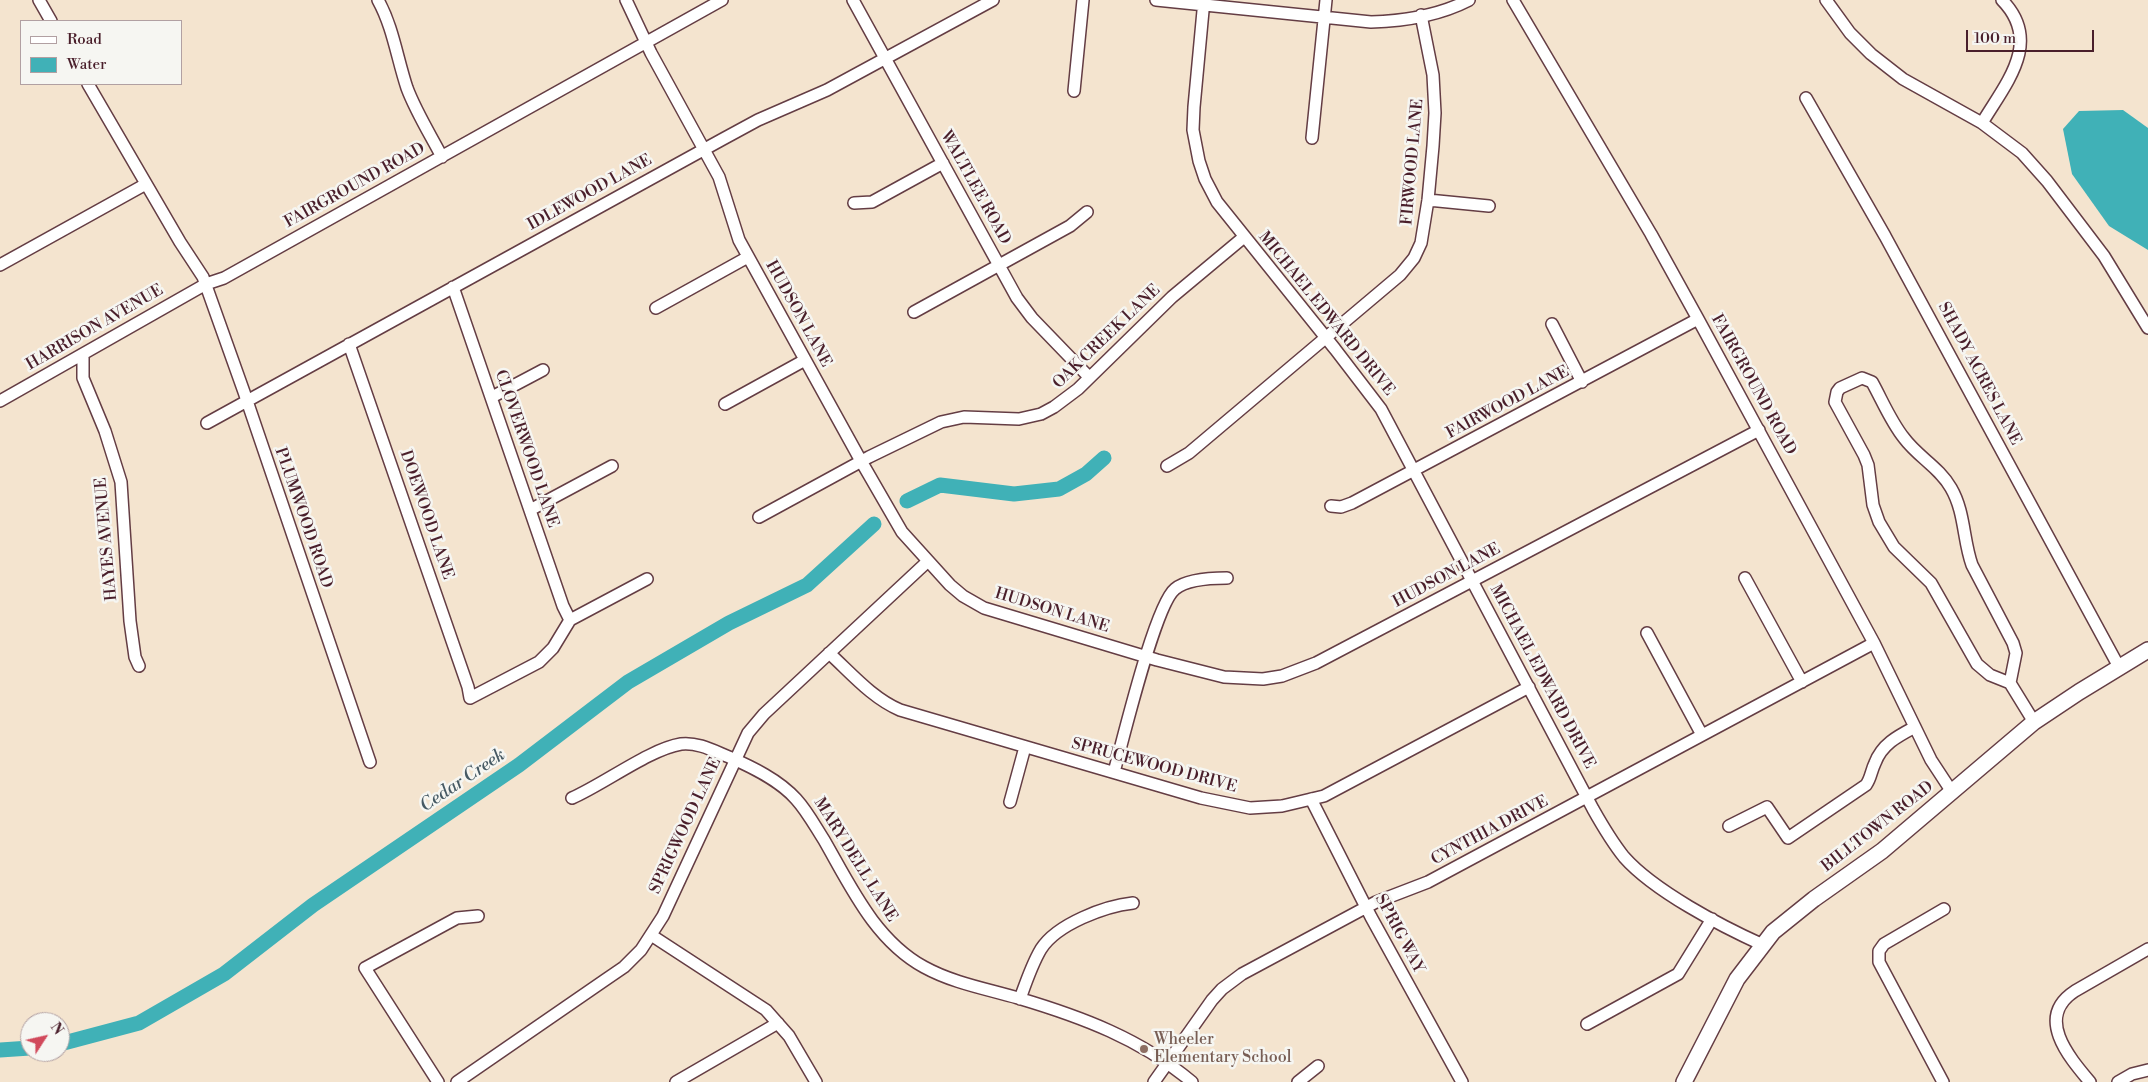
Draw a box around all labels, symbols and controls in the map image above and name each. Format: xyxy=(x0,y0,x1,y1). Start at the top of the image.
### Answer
legend xyxy=(20,20,182,85)
scale bar xyxy=(1968,20,2096,52)
text: 100 m xyxy=(1974,29,2016,48)
text: Road xyxy=(67,30,102,49)
text: Water xyxy=(67,55,106,74)
street label: FIRWOOD LANE xyxy=(1398,98,1428,226)
street label: WALTLEE ROAD xyxy=(936,128,1014,248)
street label: FAIRGROUND ROAD xyxy=(281,139,429,233)
street label: IDLEWOOD LANE xyxy=(524,151,656,235)
street label: MICHAEL EDWARD DRIVE xyxy=(1254,228,1398,400)
street label: HUDSON LANE xyxy=(761,257,835,371)
street label: HARRISON AVENUE xyxy=(23,281,167,375)
street label: OAK CREEK LANE xyxy=(1049,281,1165,393)
street label: SHADY ACRES LANE xyxy=(1933,299,2025,449)
street label: FAIRGROUND ROAD xyxy=(1706,311,1800,459)
street label: FAIRWOOD LANE xyxy=(1443,362,1573,444)
street label: CLOVERWOOD LANE xyxy=(490,368,562,530)
street label: PLUMWOOD ROAD xyxy=(270,445,336,591)
street label: DOEWOOD LANE xyxy=(395,448,457,582)
street label: HAYES AVENUE xyxy=(92,476,122,602)
street label: HUDSON LANE xyxy=(1390,540,1504,612)
street label: MICHAEL EDWARD DRIVE xyxy=(1485,582,1599,772)
street label: HUDSON LANE xyxy=(992,584,1112,638)
street label: SPRUCEWOOD DRIVE xyxy=(1069,735,1239,797)
water label: Cedar Creek xyxy=(416,745,510,817)
street label: SPRIGWOOD LANE xyxy=(646,755,726,897)
street label: BILLTOWN ROAD xyxy=(1818,777,1938,877)
street label: CYNTHIA DRIVE xyxy=(1428,792,1552,870)
street label: MARY DELL LANE xyxy=(809,794,901,926)
street label: SPRIG WAY xyxy=(1370,891,1428,977)
north arrow xyxy=(20,1012,70,1062)
text: N xyxy=(46,1019,67,1039)
place label: Wheeler Elementary School xyxy=(1154,1030,1291,1068)
marker: Wheeler Elementary School xyxy=(1138,1043,1150,1055)

